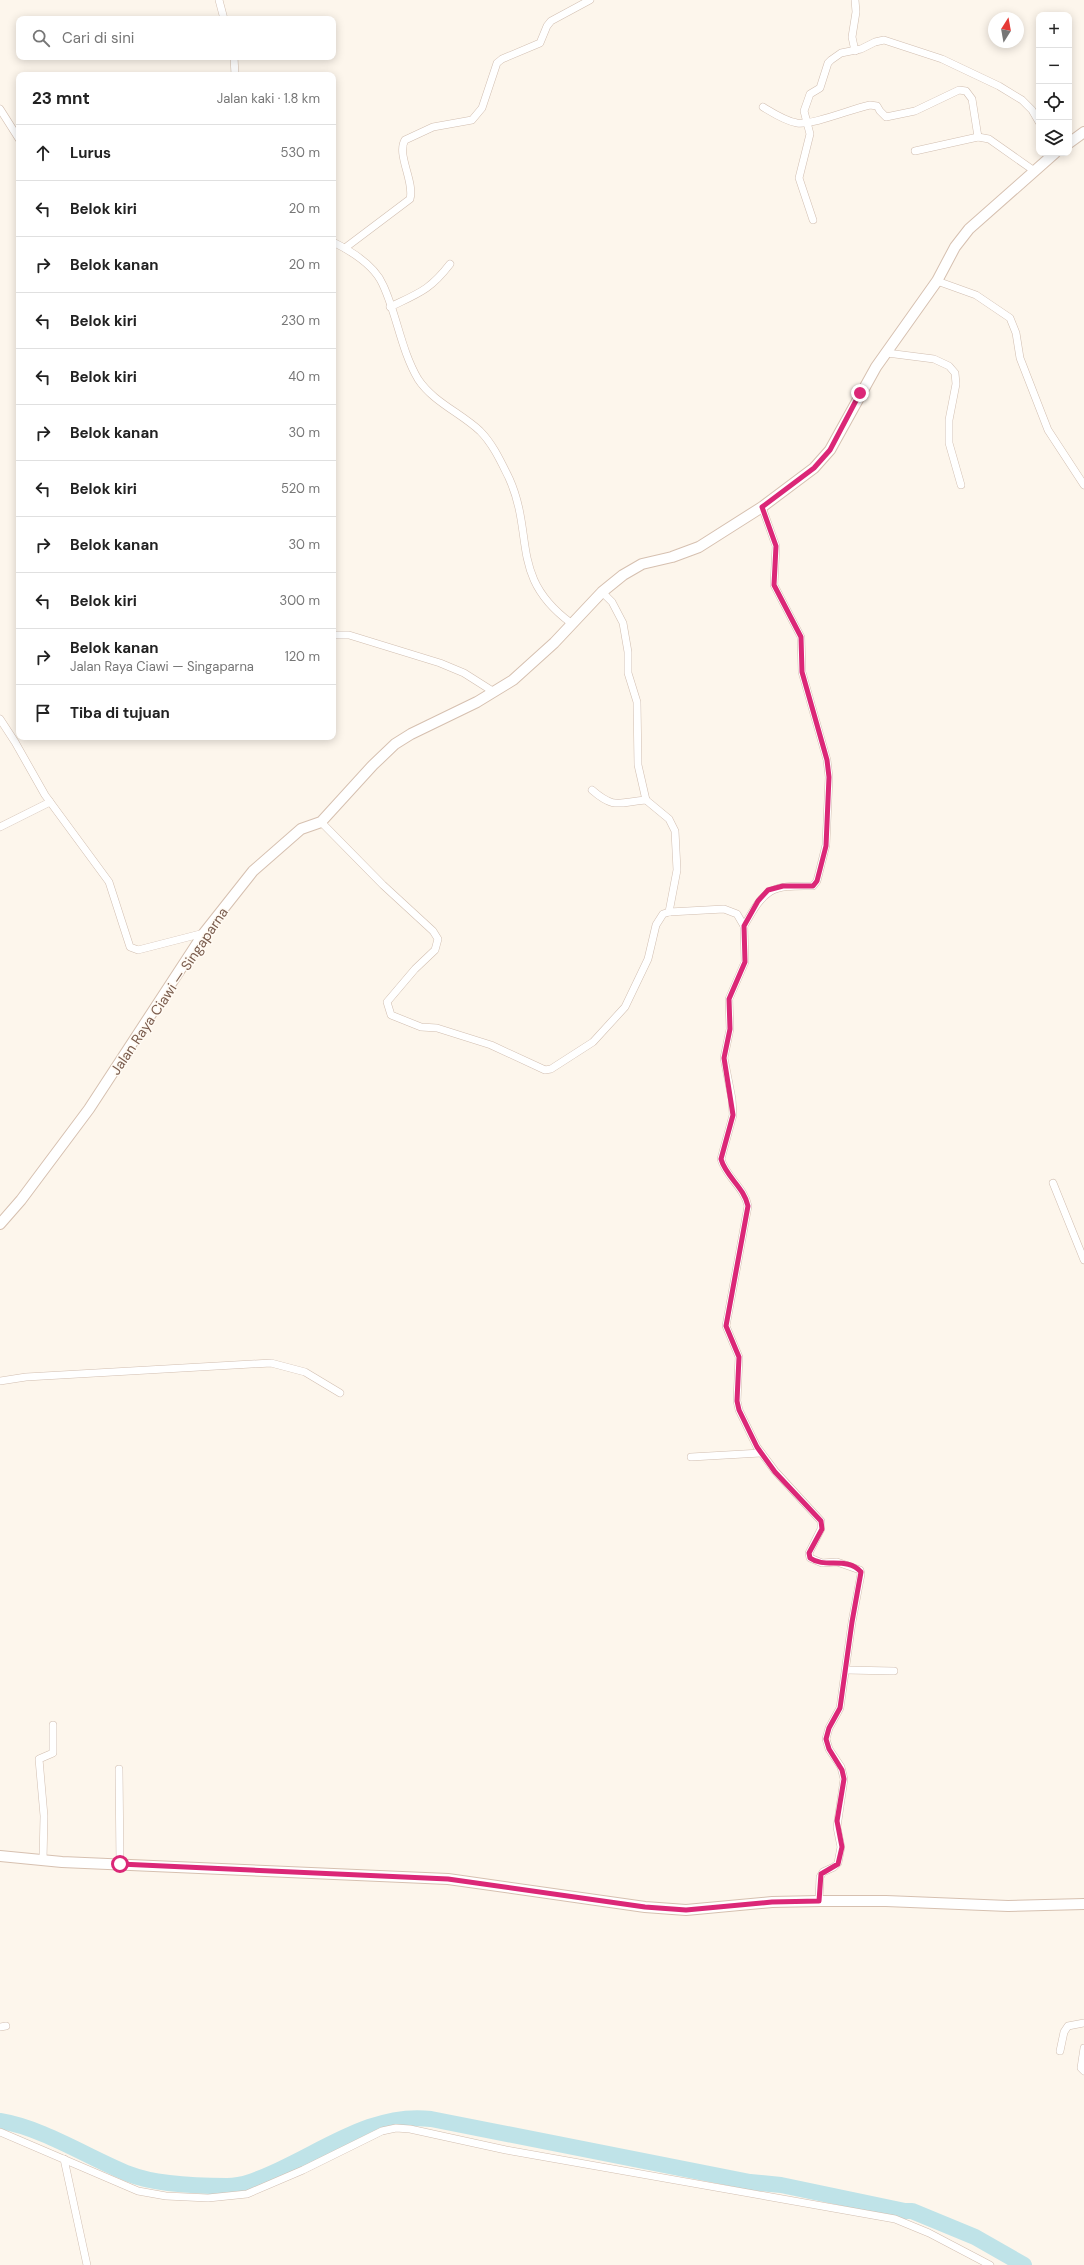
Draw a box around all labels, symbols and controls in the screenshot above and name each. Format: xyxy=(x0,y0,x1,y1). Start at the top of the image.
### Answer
north arrow xyxy=(988,12,1024,48)
map controls xyxy=(1036,12,1072,156)
button: + xyxy=(1036,12,1072,48)
search box xyxy=(16,16,336,60)
icon: search xyxy=(30,27,52,49)
text: Cari di sini xyxy=(62,28,134,48)
button: − xyxy=(1036,48,1072,84)
button: locate xyxy=(1036,84,1072,120)
text: 23 mnt xyxy=(32,87,90,109)
text: Jalan kaki · 1.8 km xyxy=(217,90,320,107)
button: layers xyxy=(1036,120,1072,156)
icon: ahead xyxy=(32,142,54,164)
text: Lurus xyxy=(70,143,111,163)
text: 530 m xyxy=(280,144,320,161)
icon: left xyxy=(32,198,54,220)
text: Belok kiri xyxy=(70,199,137,219)
text: 20 m xyxy=(289,200,320,217)
icon: right xyxy=(32,254,54,276)
text: Belok kanan xyxy=(70,255,158,275)
text: 20 m xyxy=(289,256,320,273)
icon: left xyxy=(32,310,54,332)
text: Belok kiri xyxy=(70,311,137,331)
text: 230 m xyxy=(281,312,320,329)
icon: left xyxy=(32,366,54,388)
text: Belok kiri xyxy=(70,367,137,387)
text: 40 m xyxy=(288,368,320,385)
route end xyxy=(851,384,869,402)
icon: right xyxy=(32,422,54,444)
text: Belok kanan xyxy=(70,423,158,443)
text: 30 m xyxy=(288,424,320,441)
icon: left xyxy=(32,478,54,500)
text: Belok kiri xyxy=(70,479,137,499)
text: 520 m xyxy=(281,480,320,497)
icon: right xyxy=(32,534,54,556)
text: Belok kanan xyxy=(70,535,158,555)
text: 30 m xyxy=(288,536,320,553)
icon: left xyxy=(32,590,54,612)
text: Belok kiri xyxy=(70,591,137,611)
text: 300 m xyxy=(279,592,320,609)
text: Belok kanan xyxy=(70,638,158,658)
icon: right xyxy=(32,646,54,668)
text: 120 m xyxy=(285,648,320,665)
text: Jalan Raya Ciawi — Singaparna xyxy=(70,658,254,675)
icon: arrive xyxy=(32,702,54,724)
text: Tiba di tujuan xyxy=(70,703,170,723)
street label: Jalan Raya Ciawi — Singaparna xyxy=(106,904,232,1078)
route start xyxy=(111,1855,129,1873)

